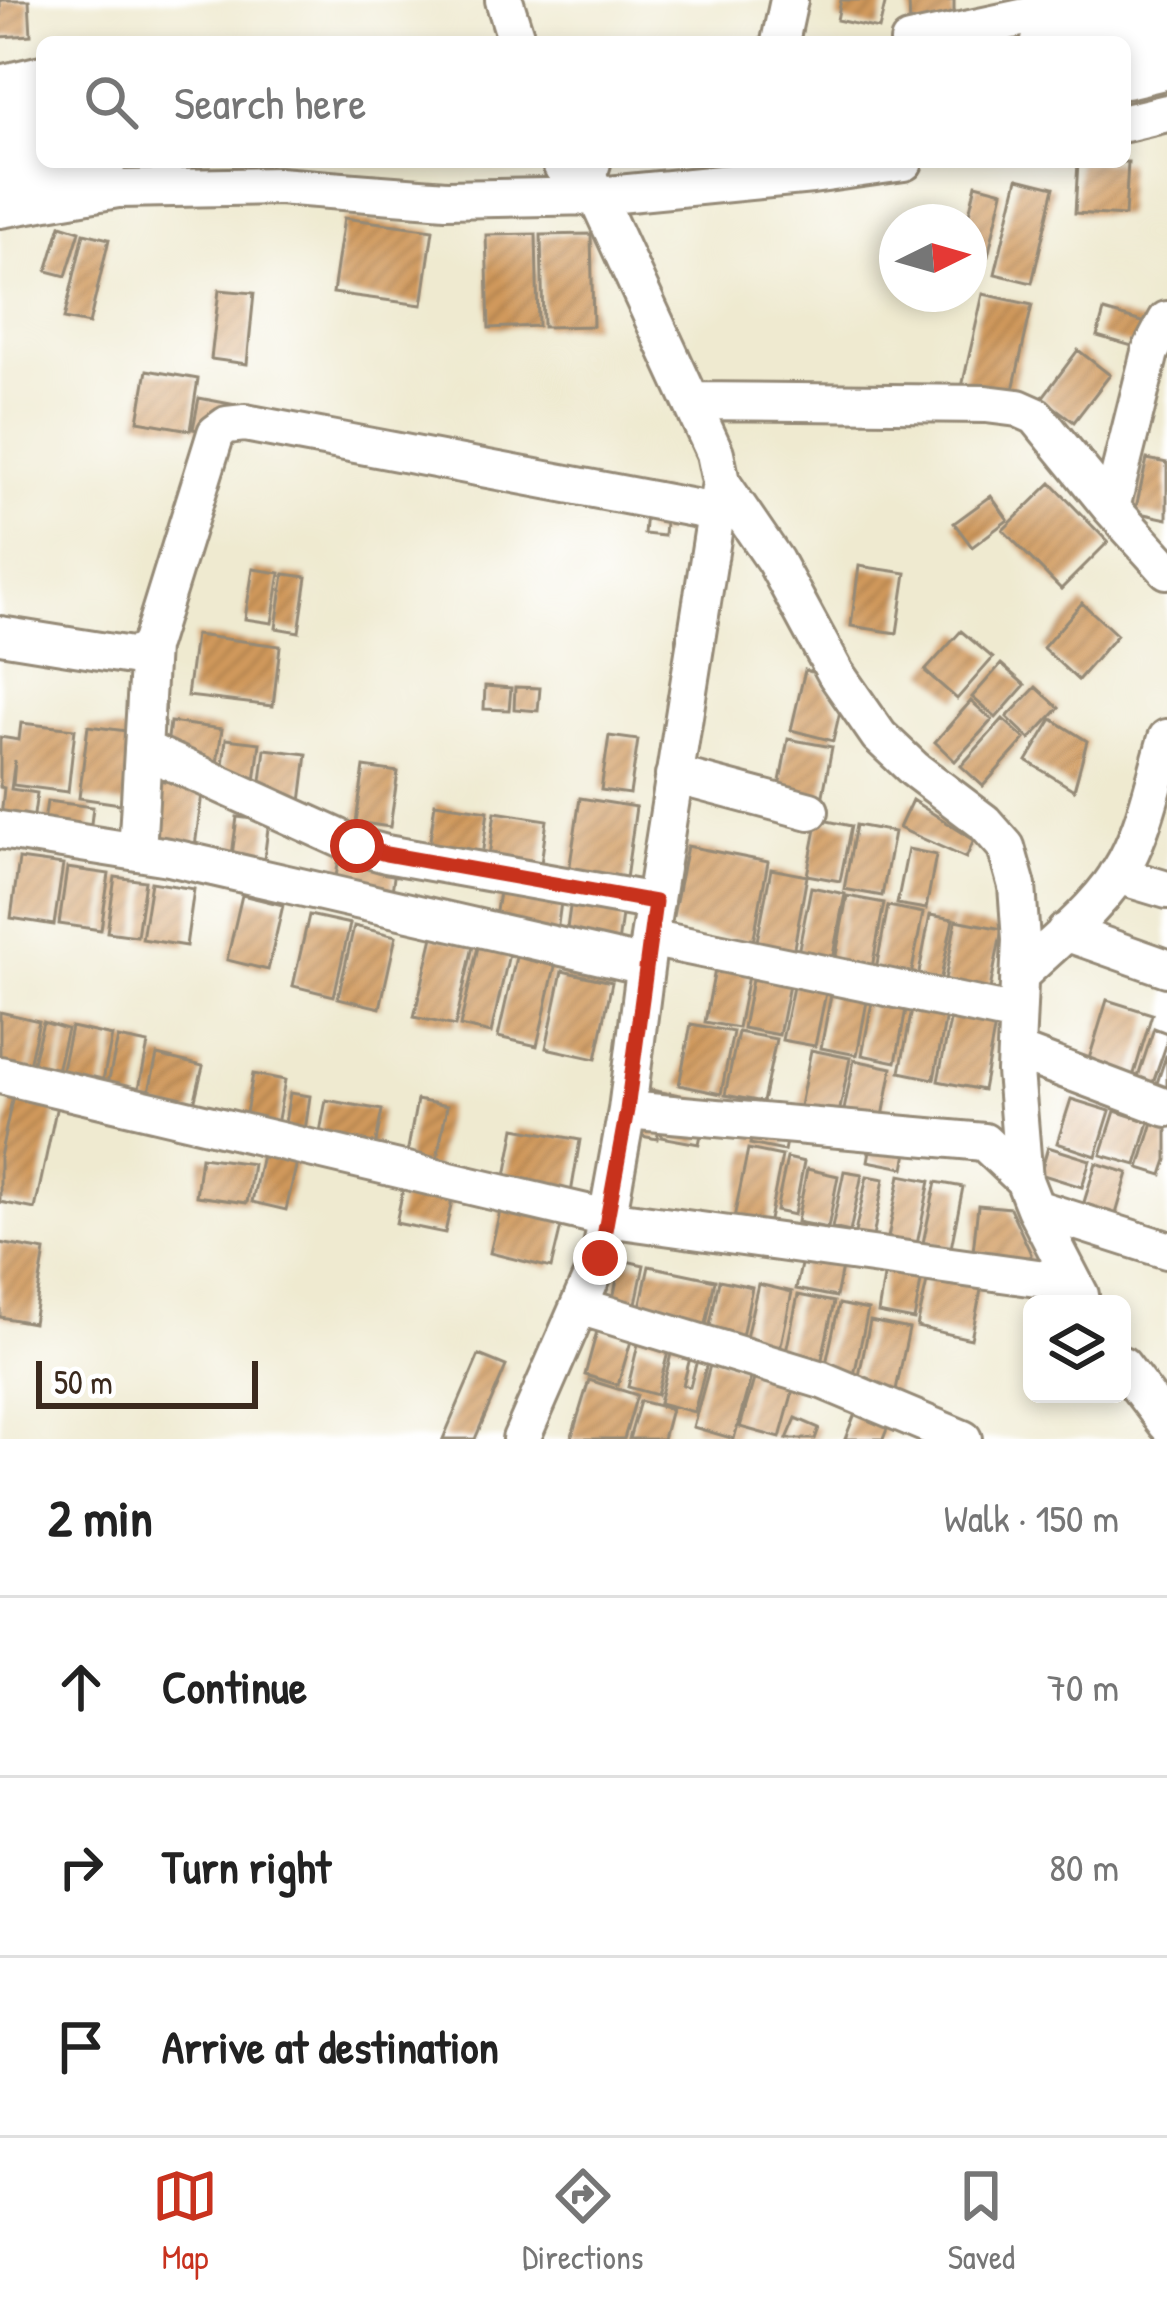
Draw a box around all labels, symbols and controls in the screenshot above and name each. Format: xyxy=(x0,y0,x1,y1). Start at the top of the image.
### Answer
search box xyxy=(36,36,1131,168)
icon: search xyxy=(78,69,144,135)
text: Search here xyxy=(174,72,366,133)
north arrow xyxy=(879,204,987,312)
route start xyxy=(330,819,384,873)
route end xyxy=(573,1231,627,1285)
map controls xyxy=(1023,1295,1131,1403)
button: layers xyxy=(1023,1295,1131,1403)
scale bar xyxy=(36,1355,258,1408)
text: 50 m xyxy=(54,1360,113,1404)
text: 2 min xyxy=(48,1483,153,1552)
text: Walk · 150 m xyxy=(944,1491,1119,1544)
icon: ahead xyxy=(48,1654,114,1720)
text: Continue xyxy=(162,1656,307,1717)
text: 70 m xyxy=(1047,1660,1119,1713)
icon: right xyxy=(48,1834,114,1900)
text: Turn right xyxy=(162,1836,331,1897)
text: 80 m xyxy=(1049,1840,1119,1893)
icon: arrive xyxy=(48,2014,114,2080)
text: Arrive at destination xyxy=(162,2016,499,2077)
tab: Map xyxy=(152,2163,218,2279)
tab: Directions xyxy=(522,2163,644,2279)
tab: Saved xyxy=(948,2163,1015,2279)

